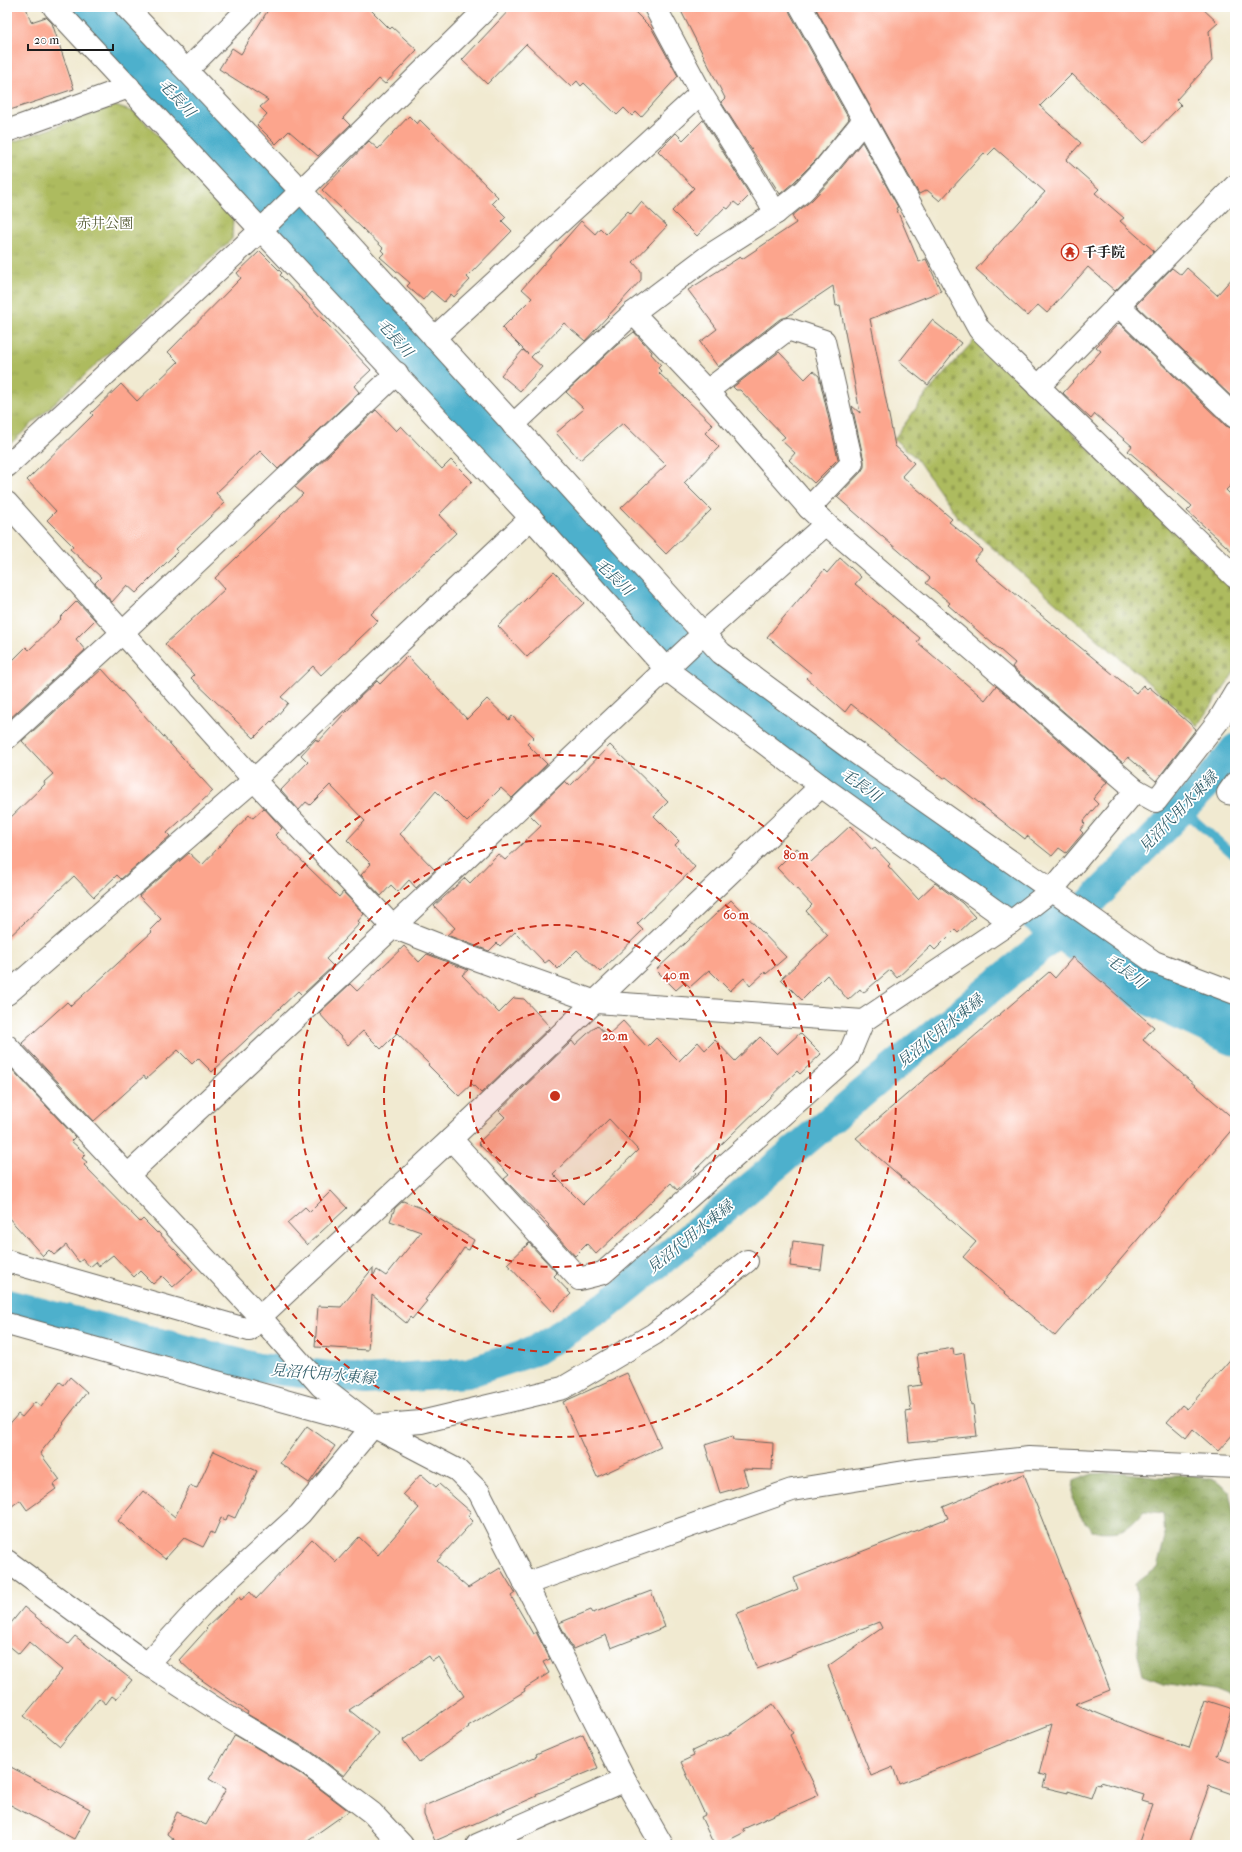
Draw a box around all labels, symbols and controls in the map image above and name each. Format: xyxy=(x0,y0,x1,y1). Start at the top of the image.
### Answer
scale bar xyxy=(28,26,113,52)
text: 20 m xyxy=(34,33,59,47)
water label: 毛長川 xyxy=(155,75,200,122)
park label: 赤井公園 xyxy=(77,215,133,232)
temple icon: 千手院 xyxy=(1060,242,1080,262)
place label: 千手院 xyxy=(1083,244,1125,261)
water label: 毛長川 xyxy=(373,315,418,362)
water label: 毛長川 xyxy=(591,555,638,600)
water label: 毛長川 xyxy=(837,765,886,806)
water label: 見沼代用水東縁 xyxy=(1135,767,1222,856)
text: 80 m xyxy=(783,848,810,862)
text: 60 m xyxy=(723,908,750,922)
water label: 毛長川 xyxy=(1103,950,1151,993)
text: 40 m xyxy=(662,968,690,983)
water label: 見沼代用水東縁 xyxy=(894,990,988,1071)
text: 20 m xyxy=(602,1029,629,1043)
centre of rings xyxy=(548,1089,562,1103)
water label: 見沼代用水東縁 xyxy=(644,1196,738,1277)
water label: 見沼代用水東縁 xyxy=(270,1360,378,1388)

